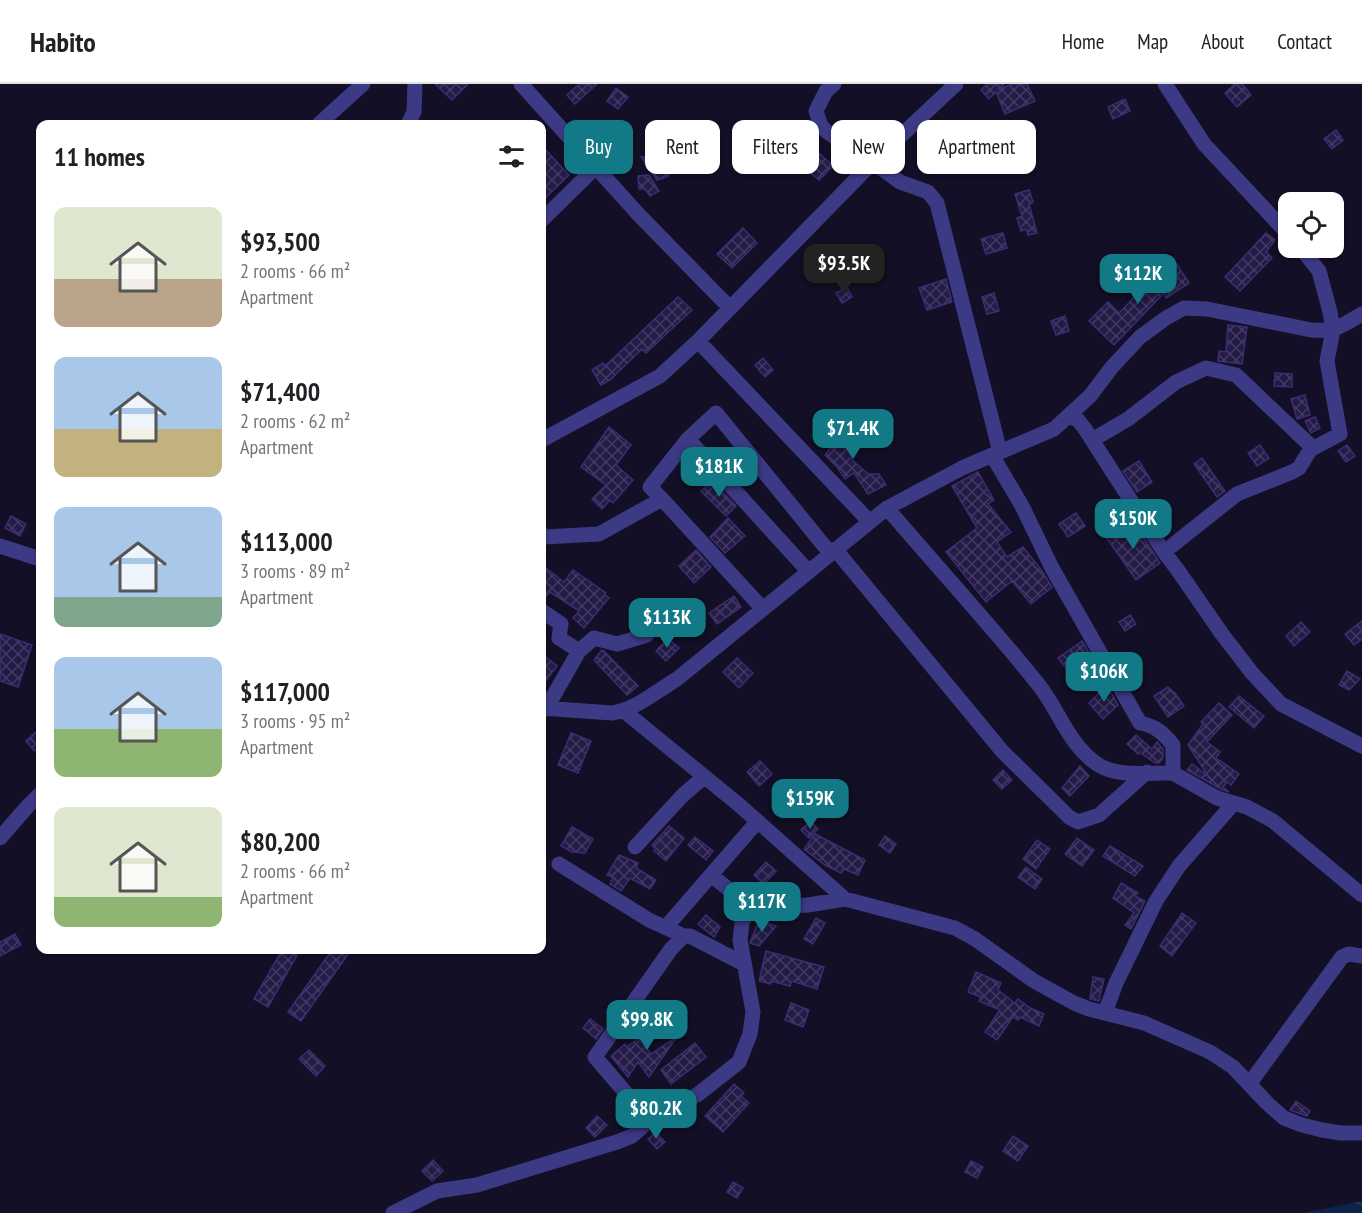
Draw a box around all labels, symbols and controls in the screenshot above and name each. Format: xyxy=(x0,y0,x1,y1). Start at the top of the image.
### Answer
text: Habito xyxy=(30,23,96,60)
text: Home xyxy=(1062,28,1104,55)
text: Map xyxy=(1137,28,1168,55)
text: About xyxy=(1201,28,1244,55)
text: Contact xyxy=(1277,28,1332,55)
chip: Buy xyxy=(564,120,633,174)
chip: Rent xyxy=(645,120,720,174)
chip: Filters xyxy=(732,120,819,174)
chip: New xyxy=(831,120,905,174)
chip: Apartment xyxy=(917,120,1036,174)
text: 11 homes xyxy=(54,140,145,173)
icon: filters xyxy=(495,140,528,173)
map controls xyxy=(1278,192,1344,258)
button: locate xyxy=(1278,192,1344,258)
text: $93,500 xyxy=(240,225,320,258)
icon: home xyxy=(102,231,174,303)
pin: $93.5K xyxy=(795,244,893,295)
text: $93.5K xyxy=(818,250,870,276)
pin: $112K xyxy=(1096,254,1180,305)
text: 2 rooms · 66 m² xyxy=(240,258,350,284)
text: $112K xyxy=(1114,260,1162,286)
text: Apartment xyxy=(240,284,313,310)
text: $71,400 xyxy=(240,375,320,408)
icon: home xyxy=(102,381,174,453)
text: 2 rooms · 62 m² xyxy=(240,408,350,434)
pin: $71.4K xyxy=(804,409,902,460)
text: $71.4K xyxy=(827,415,879,441)
text: Apartment xyxy=(240,434,313,460)
pin: $181K xyxy=(677,447,761,498)
text: $181K xyxy=(695,453,743,479)
pin: $150K xyxy=(1091,499,1175,550)
text: $150K xyxy=(1109,505,1157,531)
text: $113,000 xyxy=(240,525,333,558)
icon: home xyxy=(102,531,174,603)
text: 3 rooms · 89 m² xyxy=(240,558,350,584)
text: Apartment xyxy=(240,584,313,610)
pin: $113K xyxy=(625,598,709,649)
text: $113K xyxy=(643,604,691,630)
pin: $106K xyxy=(1062,652,1146,703)
text: $106K xyxy=(1080,658,1128,684)
text: $117,000 xyxy=(240,675,330,708)
icon: home xyxy=(102,681,174,753)
text: 3 rooms · 95 m² xyxy=(240,708,350,734)
text: Apartment xyxy=(240,734,313,760)
pin: $159K xyxy=(768,779,852,830)
text: $159K xyxy=(786,785,834,811)
text: $80,200 xyxy=(240,825,320,858)
icon: home xyxy=(102,831,174,903)
text: 2 rooms · 66 m² xyxy=(240,858,350,884)
pin: $117K xyxy=(720,882,804,933)
text: Apartment xyxy=(240,884,313,910)
text: $117K xyxy=(738,888,786,914)
pin: $99.8K xyxy=(598,1000,696,1051)
text: $99.8K xyxy=(621,1006,673,1032)
pin: $80.2K xyxy=(607,1089,705,1140)
text: $80.2K xyxy=(630,1095,682,1121)

